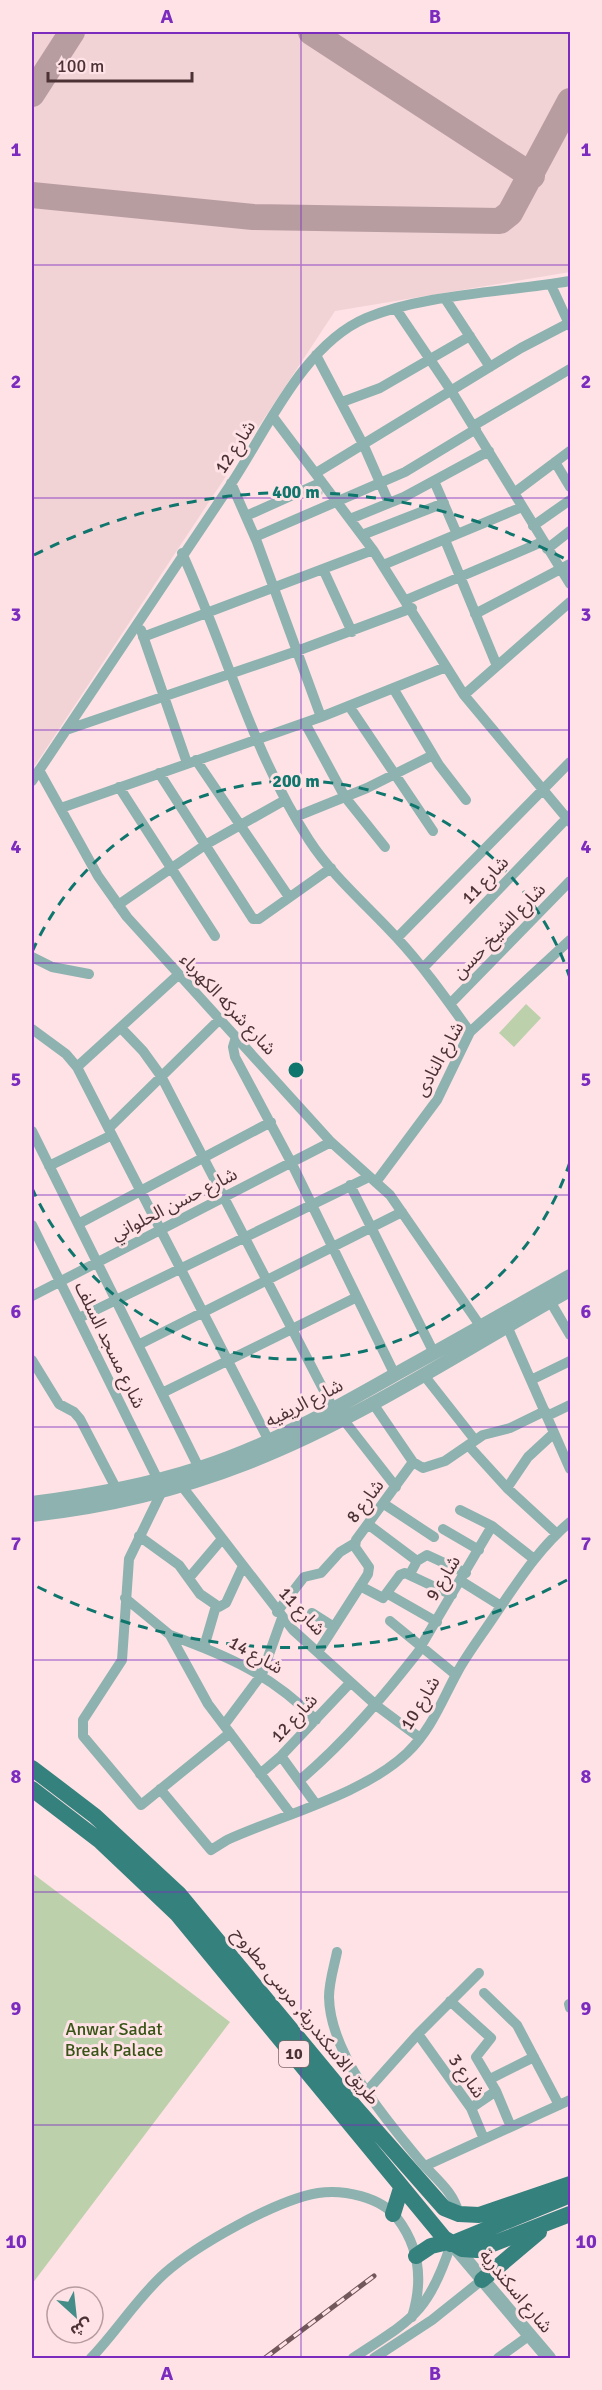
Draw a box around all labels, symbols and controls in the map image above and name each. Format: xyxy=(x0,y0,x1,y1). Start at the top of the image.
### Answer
text: A xyxy=(161,4,174,29)
text: B xyxy=(429,4,441,29)
scale bar xyxy=(48,45,192,83)
text: 100 m xyxy=(57,55,104,77)
text: 1 xyxy=(11,137,22,162)
text: 1 xyxy=(581,137,592,162)
text: 2 xyxy=(11,369,21,394)
text: 2 xyxy=(581,369,591,394)
street label: شارع 12 xyxy=(210,416,263,479)
text: 400 m xyxy=(272,481,320,503)
text: 3 xyxy=(11,602,21,627)
text: 3 xyxy=(581,602,591,627)
text: 200 m xyxy=(272,770,320,792)
text: 4 xyxy=(11,834,22,859)
text: 4 xyxy=(581,834,592,859)
street label: شارع 11 xyxy=(457,851,515,911)
street label: شارع الشيخ حسن xyxy=(448,879,552,986)
street label: شارع شركه الكهرباء xyxy=(173,949,281,1061)
street label: شارع النادى xyxy=(410,1018,471,1102)
centre of rings xyxy=(286,1060,306,1080)
text: 5 xyxy=(11,1067,21,1092)
text: 5 xyxy=(581,1067,591,1092)
street label: شارع حسن الحلواني xyxy=(107,1163,242,1248)
street label: شارع مسجد السلف xyxy=(67,1278,150,1413)
text: 6 xyxy=(11,1299,22,1324)
text: 6 xyxy=(581,1299,592,1324)
street label: شارع الريفيه xyxy=(261,1374,348,1435)
street label: شارع 8 xyxy=(342,1475,391,1529)
text: 7 xyxy=(11,1531,22,1556)
text: 7 xyxy=(581,1531,592,1556)
street label: شارع 9 xyxy=(421,1551,468,1606)
street label: شارع 11 xyxy=(272,1582,330,1642)
street label: شارع 14 xyxy=(224,1631,287,1681)
street label: شارع 10 xyxy=(396,1672,447,1735)
street label: شارع 12 xyxy=(266,1689,324,1749)
text: 8 xyxy=(11,1764,22,1789)
text: 8 xyxy=(581,1764,592,1789)
street label: طريق الاسكندرية, مرسى مطروح xyxy=(226,1923,384,2110)
text: 9 xyxy=(11,1996,22,2021)
text: 9 xyxy=(581,1996,592,2021)
park label: Anwar Sadat Break Palace xyxy=(65,2018,163,2061)
road number: 10 xyxy=(279,2041,309,2067)
street label: شارع 3 xyxy=(442,2050,490,2104)
text: 10 xyxy=(5,2229,27,2254)
text: 10 xyxy=(575,2229,597,2254)
street label: شارع اسكندرية xyxy=(472,2245,557,2339)
north arrow xyxy=(45,2285,105,2345)
text: ش xyxy=(67,2314,96,2341)
text: A xyxy=(161,2361,174,2386)
text: B xyxy=(429,2361,441,2386)

